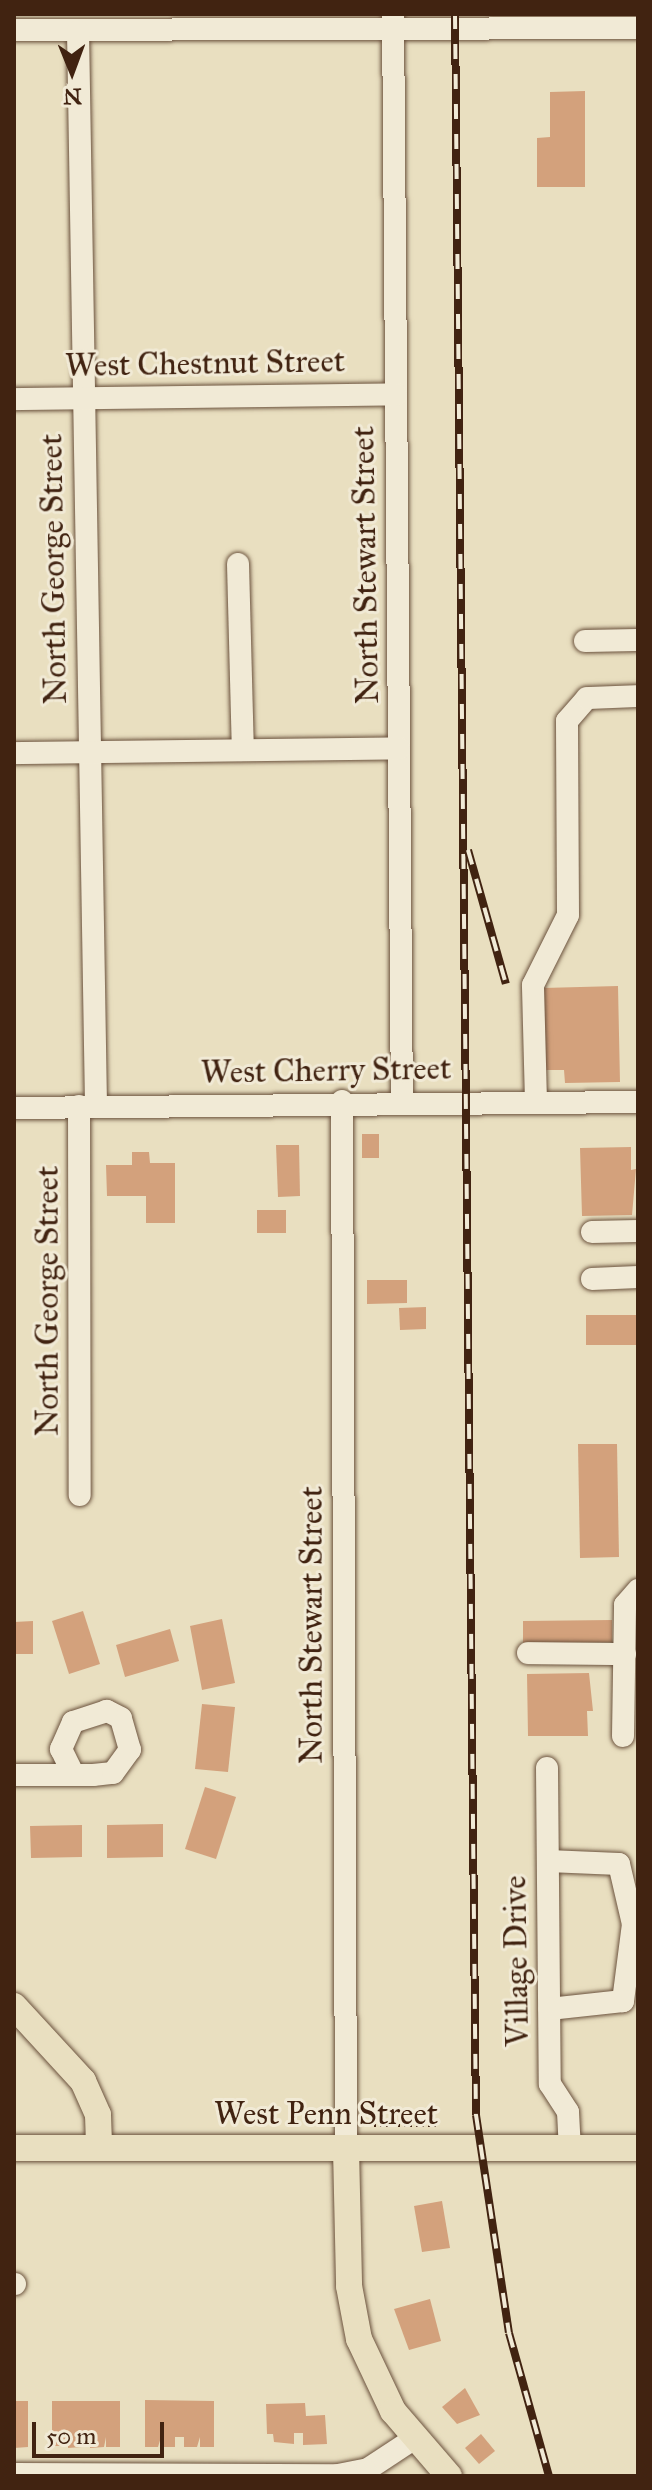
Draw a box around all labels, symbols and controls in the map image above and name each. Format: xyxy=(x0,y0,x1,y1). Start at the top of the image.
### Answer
north arrow xyxy=(32,32,112,112)
text: N xyxy=(63,83,82,110)
street label: West Chestnut Street xyxy=(65,342,345,386)
street label: North Stewart Street xyxy=(344,426,388,704)
street label: North George Street xyxy=(32,433,76,705)
street label: West Cherry Street xyxy=(200,1050,452,1092)
street label: North George Street xyxy=(29,1166,67,1436)
street label: North Stewart Street xyxy=(293,1486,331,1764)
street label: Village Drive xyxy=(496,1875,538,2047)
street label: West Penn Street xyxy=(214,2095,438,2133)
scale bar xyxy=(36,2406,168,2456)
text: 50 m xyxy=(46,2421,96,2451)

